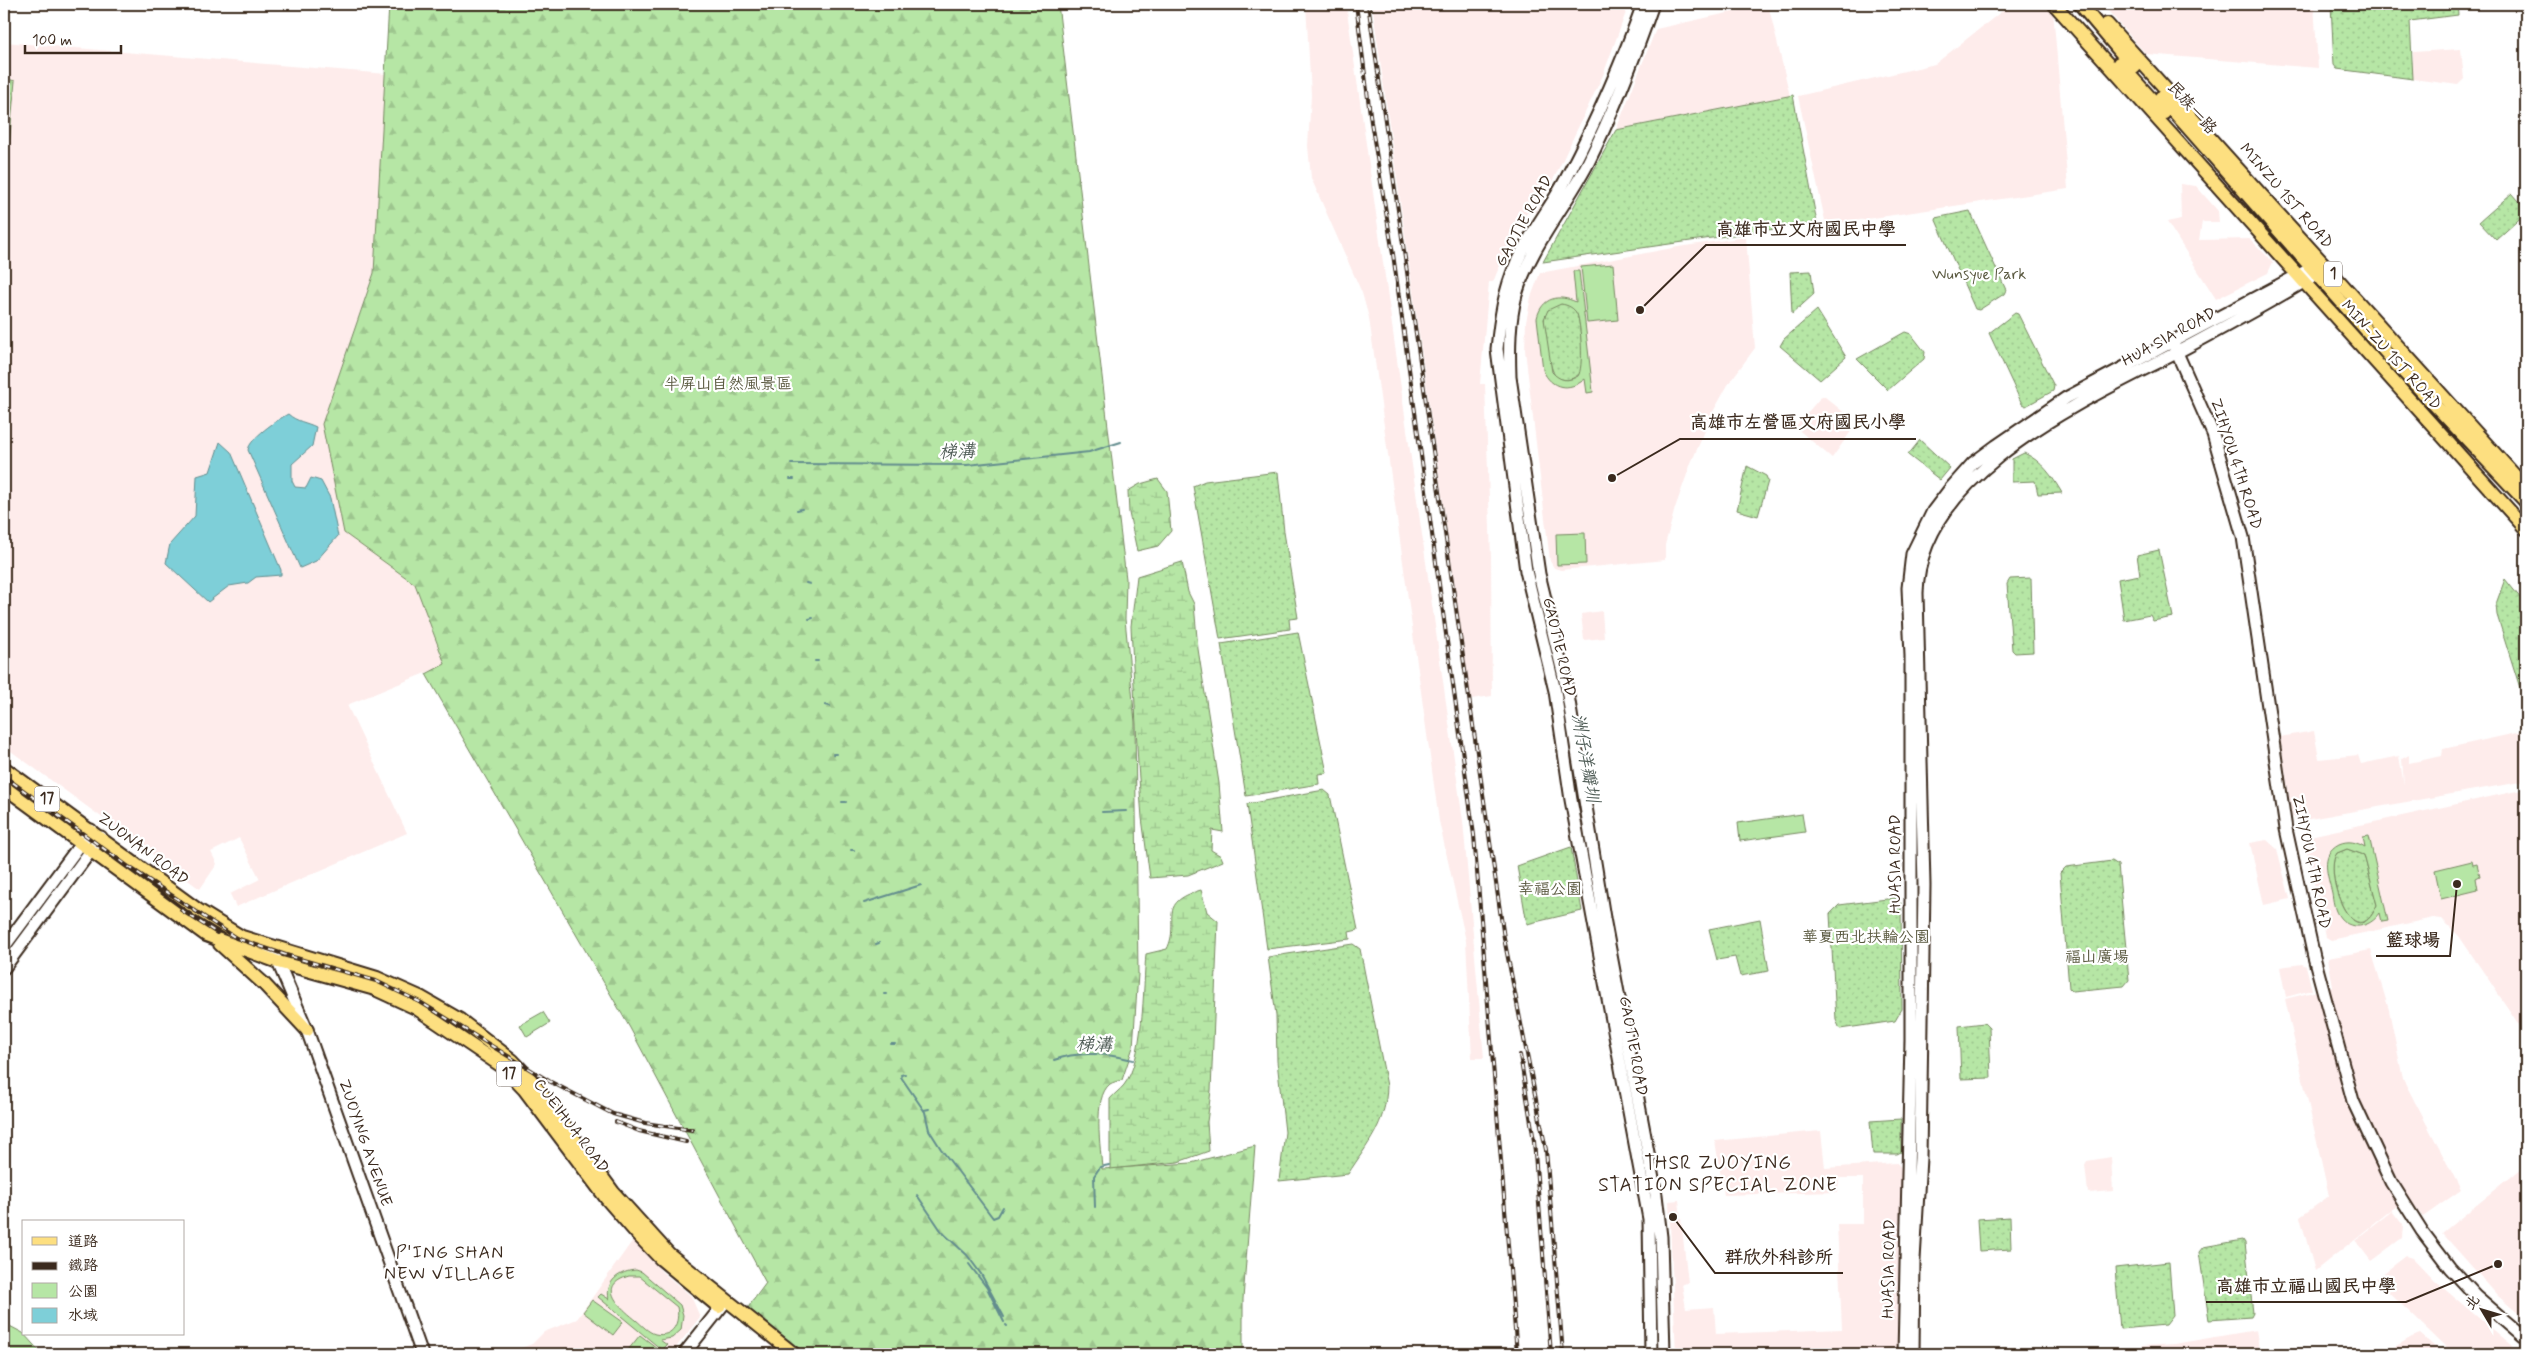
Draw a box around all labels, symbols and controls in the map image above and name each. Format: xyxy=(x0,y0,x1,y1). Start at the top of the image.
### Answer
scale bar xyxy=(25,22,121,54)
text: 100 m xyxy=(32,31,72,51)
street label: 民族一路 xyxy=(2163,77,2221,139)
street label: MINZU 1ST ROAD xyxy=(2234,139,2338,253)
street label: GAOTIE ROAD xyxy=(1490,172,1558,270)
callout: 高雄市立文府國民中學 xyxy=(1706,212,1906,245)
text: 高雄市立文府國民中學 xyxy=(1716,218,1896,242)
road number: 1 xyxy=(2324,262,2342,286)
park label: Wunsyue Park xyxy=(1932,264,2026,285)
street label: MIN-ZU 1ST ROAD xyxy=(2336,296,2446,414)
street label: HUA SIA ROAD xyxy=(2118,303,2220,371)
park label: 半屏山自然風景區 xyxy=(664,374,792,395)
street label: ZIHYOU 4TH ROAD xyxy=(2205,396,2267,532)
callout: 高雄市左營區文府國民小學 xyxy=(1680,406,1916,439)
text: 高雄市左營區文府國民小學 xyxy=(1690,411,1906,435)
water label: 梯溝 xyxy=(939,439,977,465)
street label: GAOTIE ROAD xyxy=(1537,595,1581,699)
water label: 洲仔洋瓣圳 xyxy=(1565,712,1605,806)
road number: 17 xyxy=(34,786,60,812)
street label: ZIHYOU 4TH ROAD xyxy=(2287,793,2335,931)
street label: ZUONAN ROAD xyxy=(93,808,193,890)
street label: HUASIA ROAD xyxy=(1885,814,1906,914)
park label: 幸福公園 xyxy=(1518,879,1582,900)
callout: 籃球場 xyxy=(2376,923,2450,956)
park label: 華夏西北扶輪公園 xyxy=(1802,927,1930,948)
text: 籃球場 xyxy=(2386,929,2440,953)
park label: 福山廣場 xyxy=(2065,947,2129,968)
street label: GAOTIE ROAD xyxy=(1614,994,1652,1098)
water label: 梯溝 xyxy=(1076,1033,1114,1057)
road number: 17 xyxy=(496,1062,522,1086)
street label: CUEIHUA ROAD xyxy=(529,1074,613,1178)
street label: ZUOYING AVENUE xyxy=(333,1077,397,1209)
district label: THSR ZUOYING STATION SPECIAL ZONE xyxy=(1598,1151,1838,1198)
street label: HUASIA ROAD xyxy=(1878,1219,1900,1319)
legend xyxy=(22,1220,185,1336)
text: 道路 xyxy=(68,1232,98,1252)
callout: 群欣外科診所 xyxy=(1715,1240,1843,1273)
district label: P'ING SHAN NEW VILLAGE xyxy=(384,1241,516,1286)
text: 群欣外科診所 xyxy=(1725,1246,1833,1270)
text: 鐵路 xyxy=(68,1256,98,1276)
callout: 高雄市立福山國民中學 xyxy=(2206,1269,2406,1302)
text: 高雄市立福山國民中學 xyxy=(2216,1275,2396,1299)
text: 公園 xyxy=(68,1282,98,1302)
north arrow xyxy=(2458,1286,2508,1336)
text: 北 xyxy=(2461,1292,2484,1314)
text: 水域 xyxy=(68,1306,98,1326)

